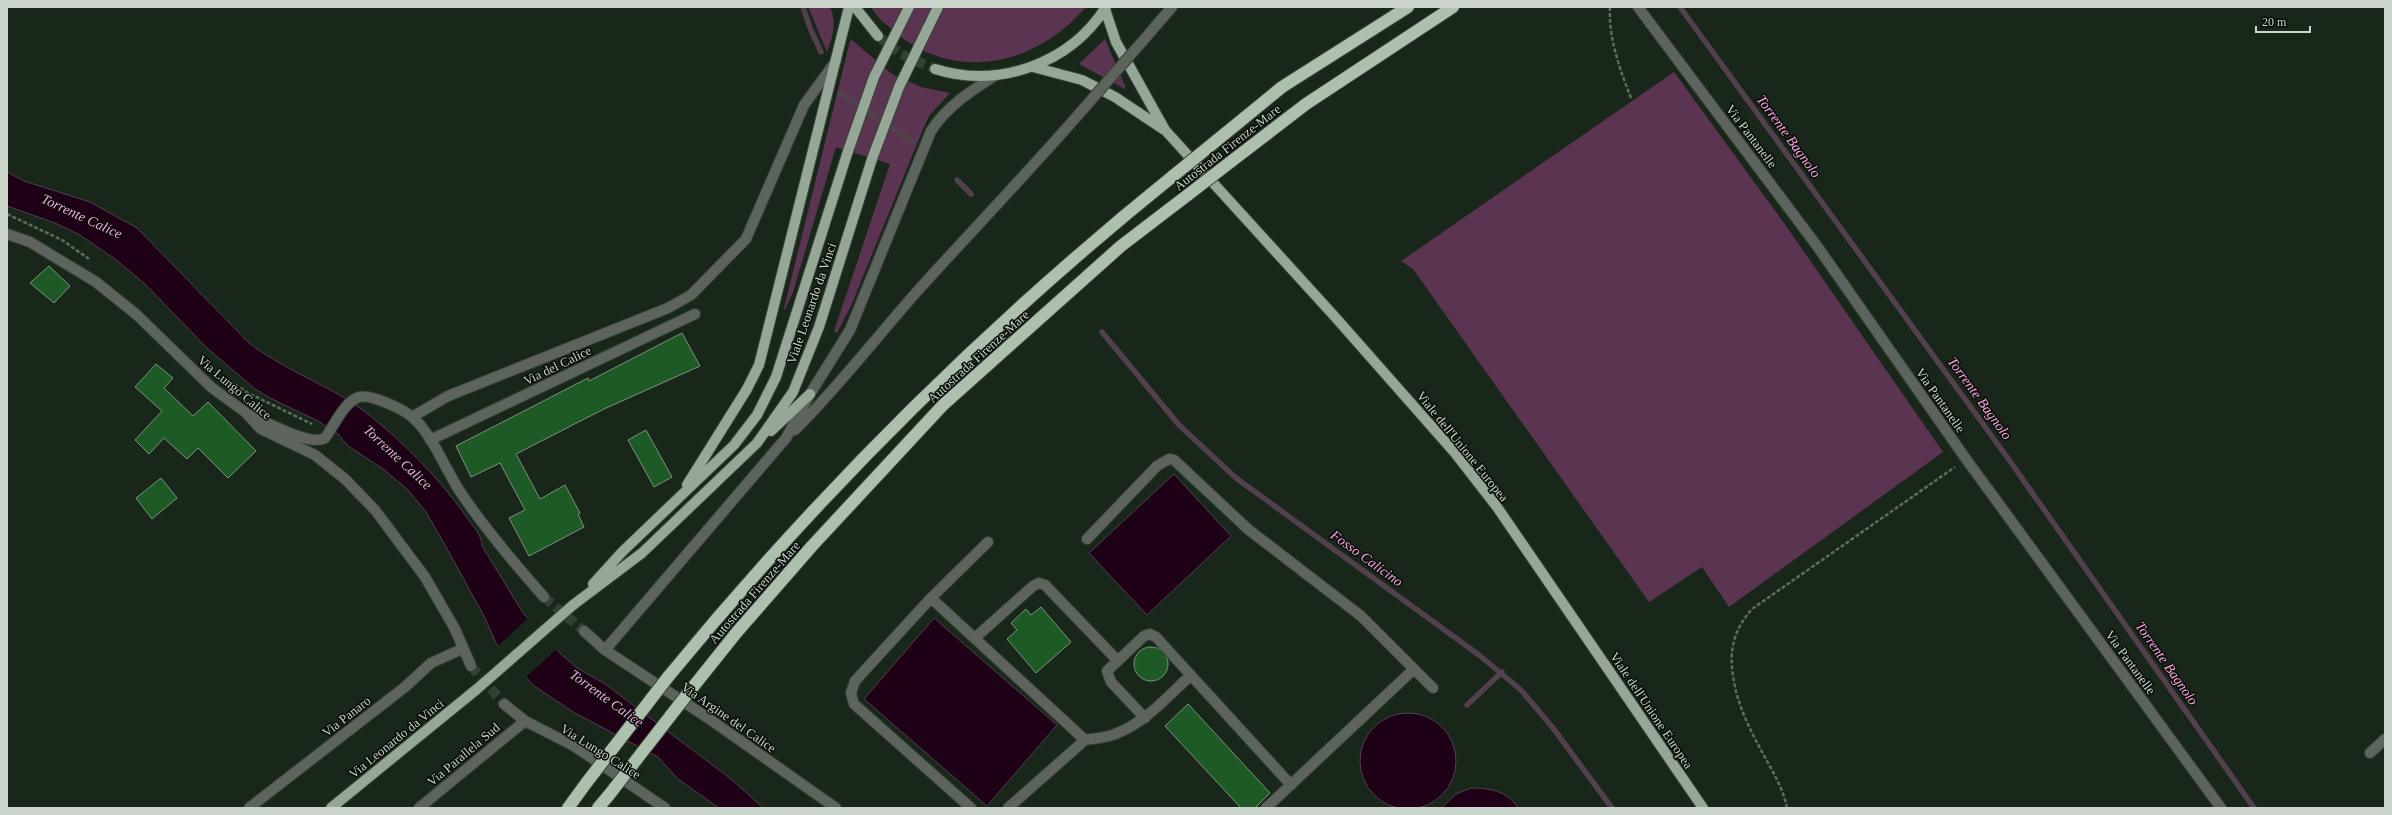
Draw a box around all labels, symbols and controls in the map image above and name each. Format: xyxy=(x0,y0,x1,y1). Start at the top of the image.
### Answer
scale bar xyxy=(2256,8,2310,34)
text: 20 m xyxy=(2262,15,2287,29)
water label: Torrente Bagnolo xyxy=(1754,92,1824,180)
street label: Autostrada Firenze-Mare xyxy=(1171,101,1284,194)
street label: Via Pantanelle xyxy=(1723,102,1780,171)
water label: Torrente Calice xyxy=(39,191,124,242)
street label: Viale Leonardo da Vinci xyxy=(784,240,839,366)
street label: Autostrada Firenze-Mare xyxy=(925,307,1032,406)
street label: Via del Calice xyxy=(521,342,594,388)
street label: Via Lungo Calice xyxy=(195,352,275,423)
water label: Torrente Bagnolo xyxy=(1945,354,2015,442)
street label: Via Pantanelle xyxy=(1913,365,1968,436)
street label: Viale dell'Unione Europea xyxy=(1414,388,1512,505)
water label: Torrente Calice xyxy=(361,422,435,493)
water label: Fosso Calicino xyxy=(1327,527,1406,590)
street label: Autostrada Firenze-Mare xyxy=(706,538,803,647)
water label: Torrente Bagnolo xyxy=(2132,619,2201,708)
street label: Via Pantanelle xyxy=(2102,627,2159,697)
street label: Viale dell'Unione Europea xyxy=(1607,649,1696,772)
water label: Torrente Calice xyxy=(567,667,646,730)
street label: Via Argine del Calice xyxy=(679,679,779,756)
street label: Via Panaro xyxy=(319,693,374,740)
street label: Via Leonardo da Vinci xyxy=(346,695,447,781)
street label: Via Parallela Sud xyxy=(424,719,503,789)
street label: Via Lungo Calice xyxy=(558,721,644,782)

